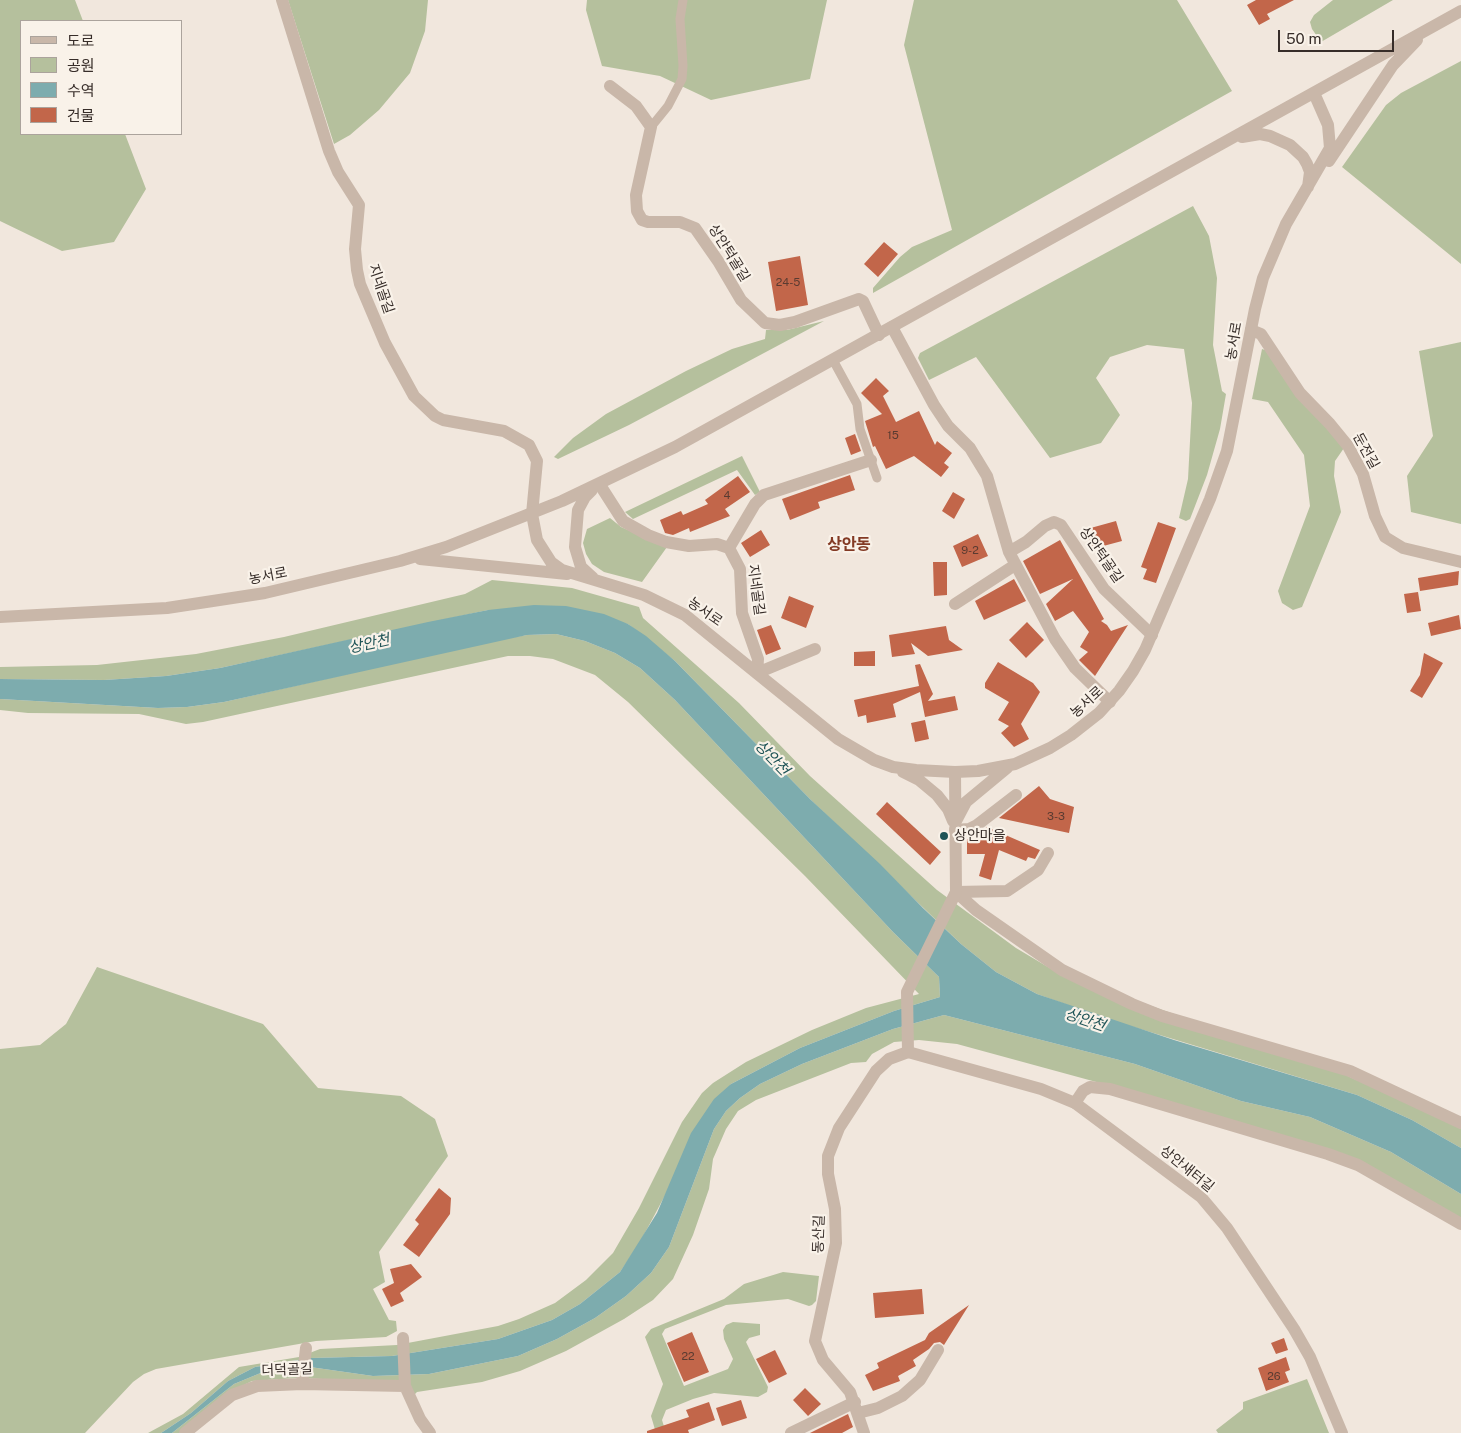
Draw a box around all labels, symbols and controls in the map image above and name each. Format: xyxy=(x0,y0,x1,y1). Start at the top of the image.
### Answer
legend xyxy=(20,20,182,135)
scale bar xyxy=(1281,20,1397,52)
text: 50 m xyxy=(1286,30,1321,47)
text: 도로 xyxy=(67,32,95,49)
text: 공원 xyxy=(67,57,95,74)
text: 수역 xyxy=(67,82,95,99)
text: 건물 xyxy=(67,107,95,124)
street label: 상안턱골길 xyxy=(705,221,753,285)
street label: 지네골길 xyxy=(365,262,397,316)
house number: 24-5 xyxy=(776,276,800,290)
street label: 농서로 xyxy=(1222,321,1246,361)
house number: 15 xyxy=(887,429,899,443)
street label: 둔전길 xyxy=(1349,430,1383,472)
house number: 4 xyxy=(724,489,730,503)
street label: 상안턱골길 xyxy=(1076,524,1126,586)
district label: 상안동 xyxy=(827,535,871,555)
house number: 9-2 xyxy=(961,544,979,558)
street label: 지네골길 xyxy=(744,563,768,617)
street label: 농서로 xyxy=(247,564,289,588)
street label: 농서로 xyxy=(684,594,726,630)
water label: 상안천 xyxy=(347,631,391,657)
street label: 농서로 xyxy=(1067,683,1107,721)
water label: 상안천 xyxy=(751,737,793,779)
house number: 3-3 xyxy=(1047,810,1065,824)
place label: 상안마을 xyxy=(954,828,1006,844)
marker: 상안마을 xyxy=(938,830,950,842)
water label: 상안천 xyxy=(1062,1005,1108,1035)
street label: 상안새터길 xyxy=(1157,1142,1217,1196)
street label: 동산길 xyxy=(810,1214,828,1254)
house number: 22 xyxy=(681,1350,695,1364)
street label: 더덕골길 xyxy=(261,1361,313,1379)
house number: 26 xyxy=(1267,1370,1281,1384)

